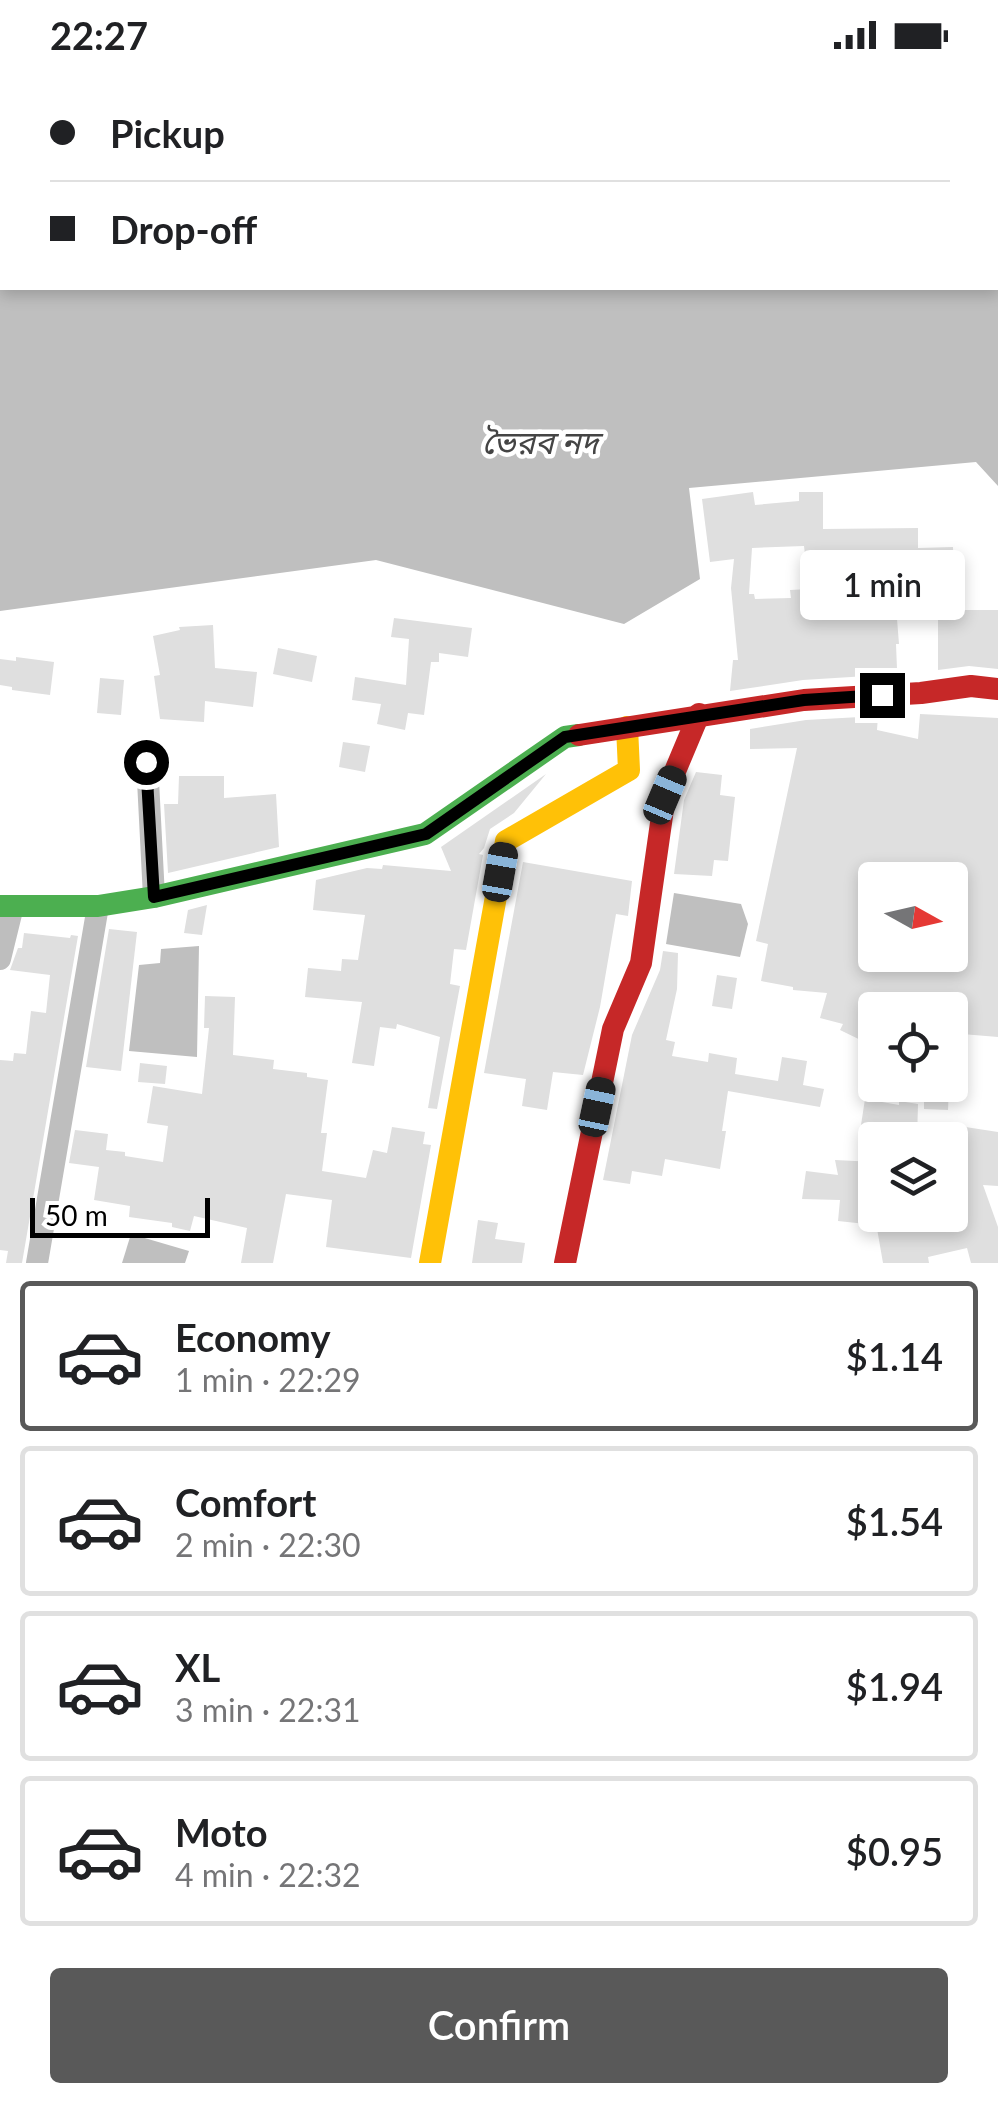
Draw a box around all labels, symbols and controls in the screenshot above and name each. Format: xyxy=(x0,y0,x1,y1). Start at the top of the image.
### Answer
text: 22:27 xyxy=(50,12,148,58)
text: Pickup xyxy=(110,110,225,156)
text: Drop-off xyxy=(110,206,257,252)
water label: ভৈরব নদ xyxy=(482,422,604,461)
callout: 1 min xyxy=(800,550,964,620)
text: 1 min xyxy=(843,565,922,604)
route end xyxy=(860,673,905,718)
route start xyxy=(124,740,169,785)
car xyxy=(639,762,691,828)
car xyxy=(480,840,520,904)
north arrow xyxy=(858,862,968,972)
map controls xyxy=(858,862,968,1232)
button: locate xyxy=(858,992,968,1102)
car xyxy=(576,1075,618,1139)
button: layers xyxy=(858,1122,968,1232)
scale bar xyxy=(30,1193,210,1238)
text: 50 m xyxy=(45,1198,108,1232)
icon: car xyxy=(55,1311,145,1401)
text: Economy xyxy=(175,1314,330,1360)
text: $1.14 xyxy=(846,1333,943,1379)
text: 1 min · 22:29 xyxy=(175,1360,361,1399)
icon: car xyxy=(55,1476,145,1566)
text: Comfort xyxy=(175,1479,316,1525)
text: $1.54 xyxy=(846,1498,943,1544)
text: 2 min · 22:30 xyxy=(175,1525,361,1564)
icon: car xyxy=(55,1641,145,1731)
text: XL xyxy=(175,1644,220,1690)
text: $1.94 xyxy=(846,1663,943,1709)
text: 3 min · 22:31 xyxy=(175,1690,361,1729)
icon: car xyxy=(55,1806,145,1896)
text: Moto xyxy=(175,1809,268,1855)
text: $0.95 xyxy=(846,1828,943,1874)
text: 4 min · 22:32 xyxy=(175,1855,361,1894)
button: Confirm xyxy=(50,1968,948,2083)

